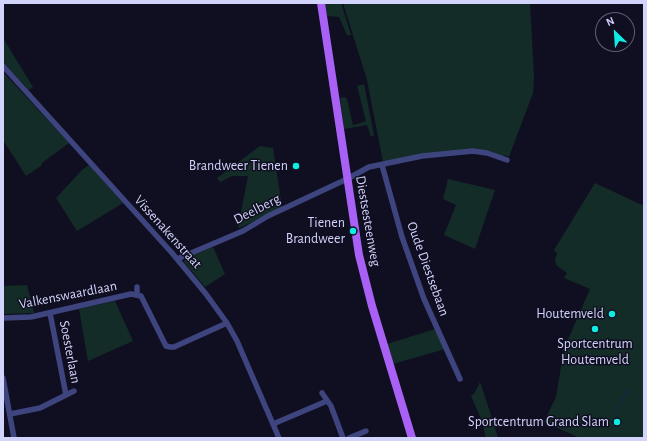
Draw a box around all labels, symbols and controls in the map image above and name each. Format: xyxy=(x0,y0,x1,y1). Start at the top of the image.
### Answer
north arrow xyxy=(595,12,635,52)
text: N xyxy=(604,15,616,28)
place label: Brandweer Tienen xyxy=(189,158,288,174)
marker: Brandweer Tienen xyxy=(291,161,301,171)
street label: Diestsesteenweg xyxy=(352,174,384,268)
street label: Deelberg xyxy=(231,190,283,228)
street label: Vissenakenstraat xyxy=(131,192,205,272)
place label: Tienen Brandweer xyxy=(286,215,345,248)
street label: Oude Diestsebaan xyxy=(403,219,453,319)
marker: Tienen Brandweer xyxy=(348,226,358,236)
street label: Valkenswaardlaan xyxy=(18,277,118,313)
place label: Houtemveld xyxy=(536,306,604,322)
marker: Houtemveld xyxy=(607,309,617,319)
street label: Soesterlaan xyxy=(56,319,84,385)
marker: Sportcentrum Houtemveld xyxy=(590,324,600,334)
place label: Sportcentrum Houtemveld xyxy=(557,336,633,368)
place label: Sportcentrum Grand Slam xyxy=(468,414,609,430)
marker: Sportcentrum Grand Slam xyxy=(612,417,622,427)

